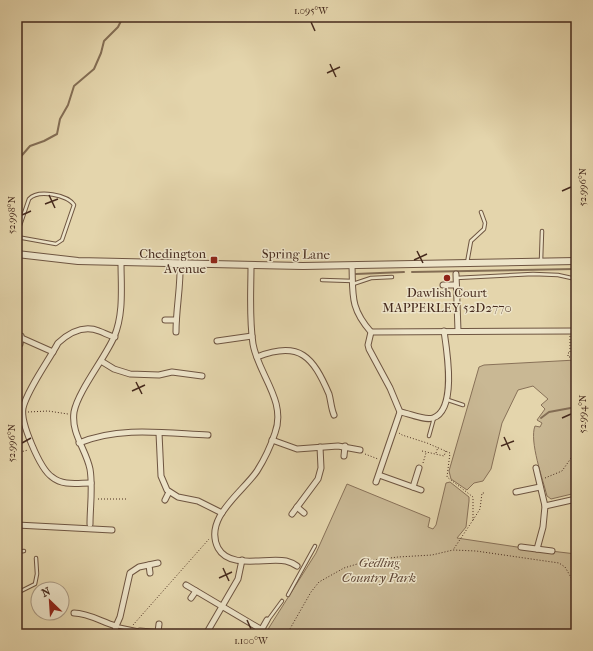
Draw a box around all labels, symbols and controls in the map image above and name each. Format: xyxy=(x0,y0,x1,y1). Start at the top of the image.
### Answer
text: 1.095°W xyxy=(294,5,329,17)
text: 52.996°N xyxy=(577,167,589,206)
text: 52.998°N xyxy=(6,196,18,234)
place label: Chedington Avenue xyxy=(139,246,207,276)
street label: Spring Lane xyxy=(262,246,331,262)
marker: Chedington Avenue xyxy=(209,255,219,265)
marker: Dawlish Court MAPPERLEY 52D2770 xyxy=(442,273,452,283)
place label: Dawlish Court MAPPERLEY 52D2770 xyxy=(382,285,512,315)
text: 52.994°N xyxy=(577,394,589,433)
text: 52.996°N xyxy=(6,423,18,462)
park label: Gedling Country Park xyxy=(342,555,416,585)
north arrow xyxy=(30,581,70,621)
text: N xyxy=(39,584,53,600)
text: 1.100°W xyxy=(234,635,269,647)

